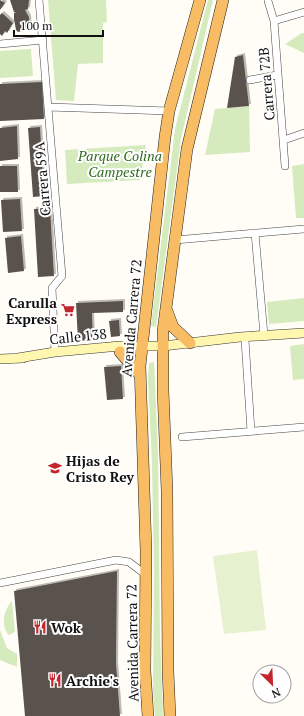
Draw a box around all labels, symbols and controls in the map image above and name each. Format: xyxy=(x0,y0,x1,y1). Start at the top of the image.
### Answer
scale bar xyxy=(14,12,103,38)
text: 100 m xyxy=(20,18,53,33)
street label: Carrera 72B xyxy=(253,47,279,121)
street label: Carrera 59A xyxy=(29,141,55,217)
park label: Parque Colina Campestre xyxy=(77,146,162,181)
street label: Avenida Carrera 72 xyxy=(116,258,146,378)
place label: Carulla Express xyxy=(6,293,57,328)
supermarket icon: Carulla Express xyxy=(60,302,76,318)
street label: Calle 138 xyxy=(48,324,108,348)
place label: Hijas de Cristo Rey xyxy=(66,451,135,486)
school or university icon: Hijas de Cristo Rey xyxy=(47,460,63,476)
street label: Avenida Carrera 72 xyxy=(121,584,143,702)
place label: Wok xyxy=(51,618,82,637)
restaurant icon: Wok xyxy=(32,619,48,635)
north arrow xyxy=(252,664,292,704)
place label: Archie's xyxy=(66,671,119,690)
restaurant icon: Archie's xyxy=(47,672,63,688)
text: N xyxy=(269,685,283,701)

